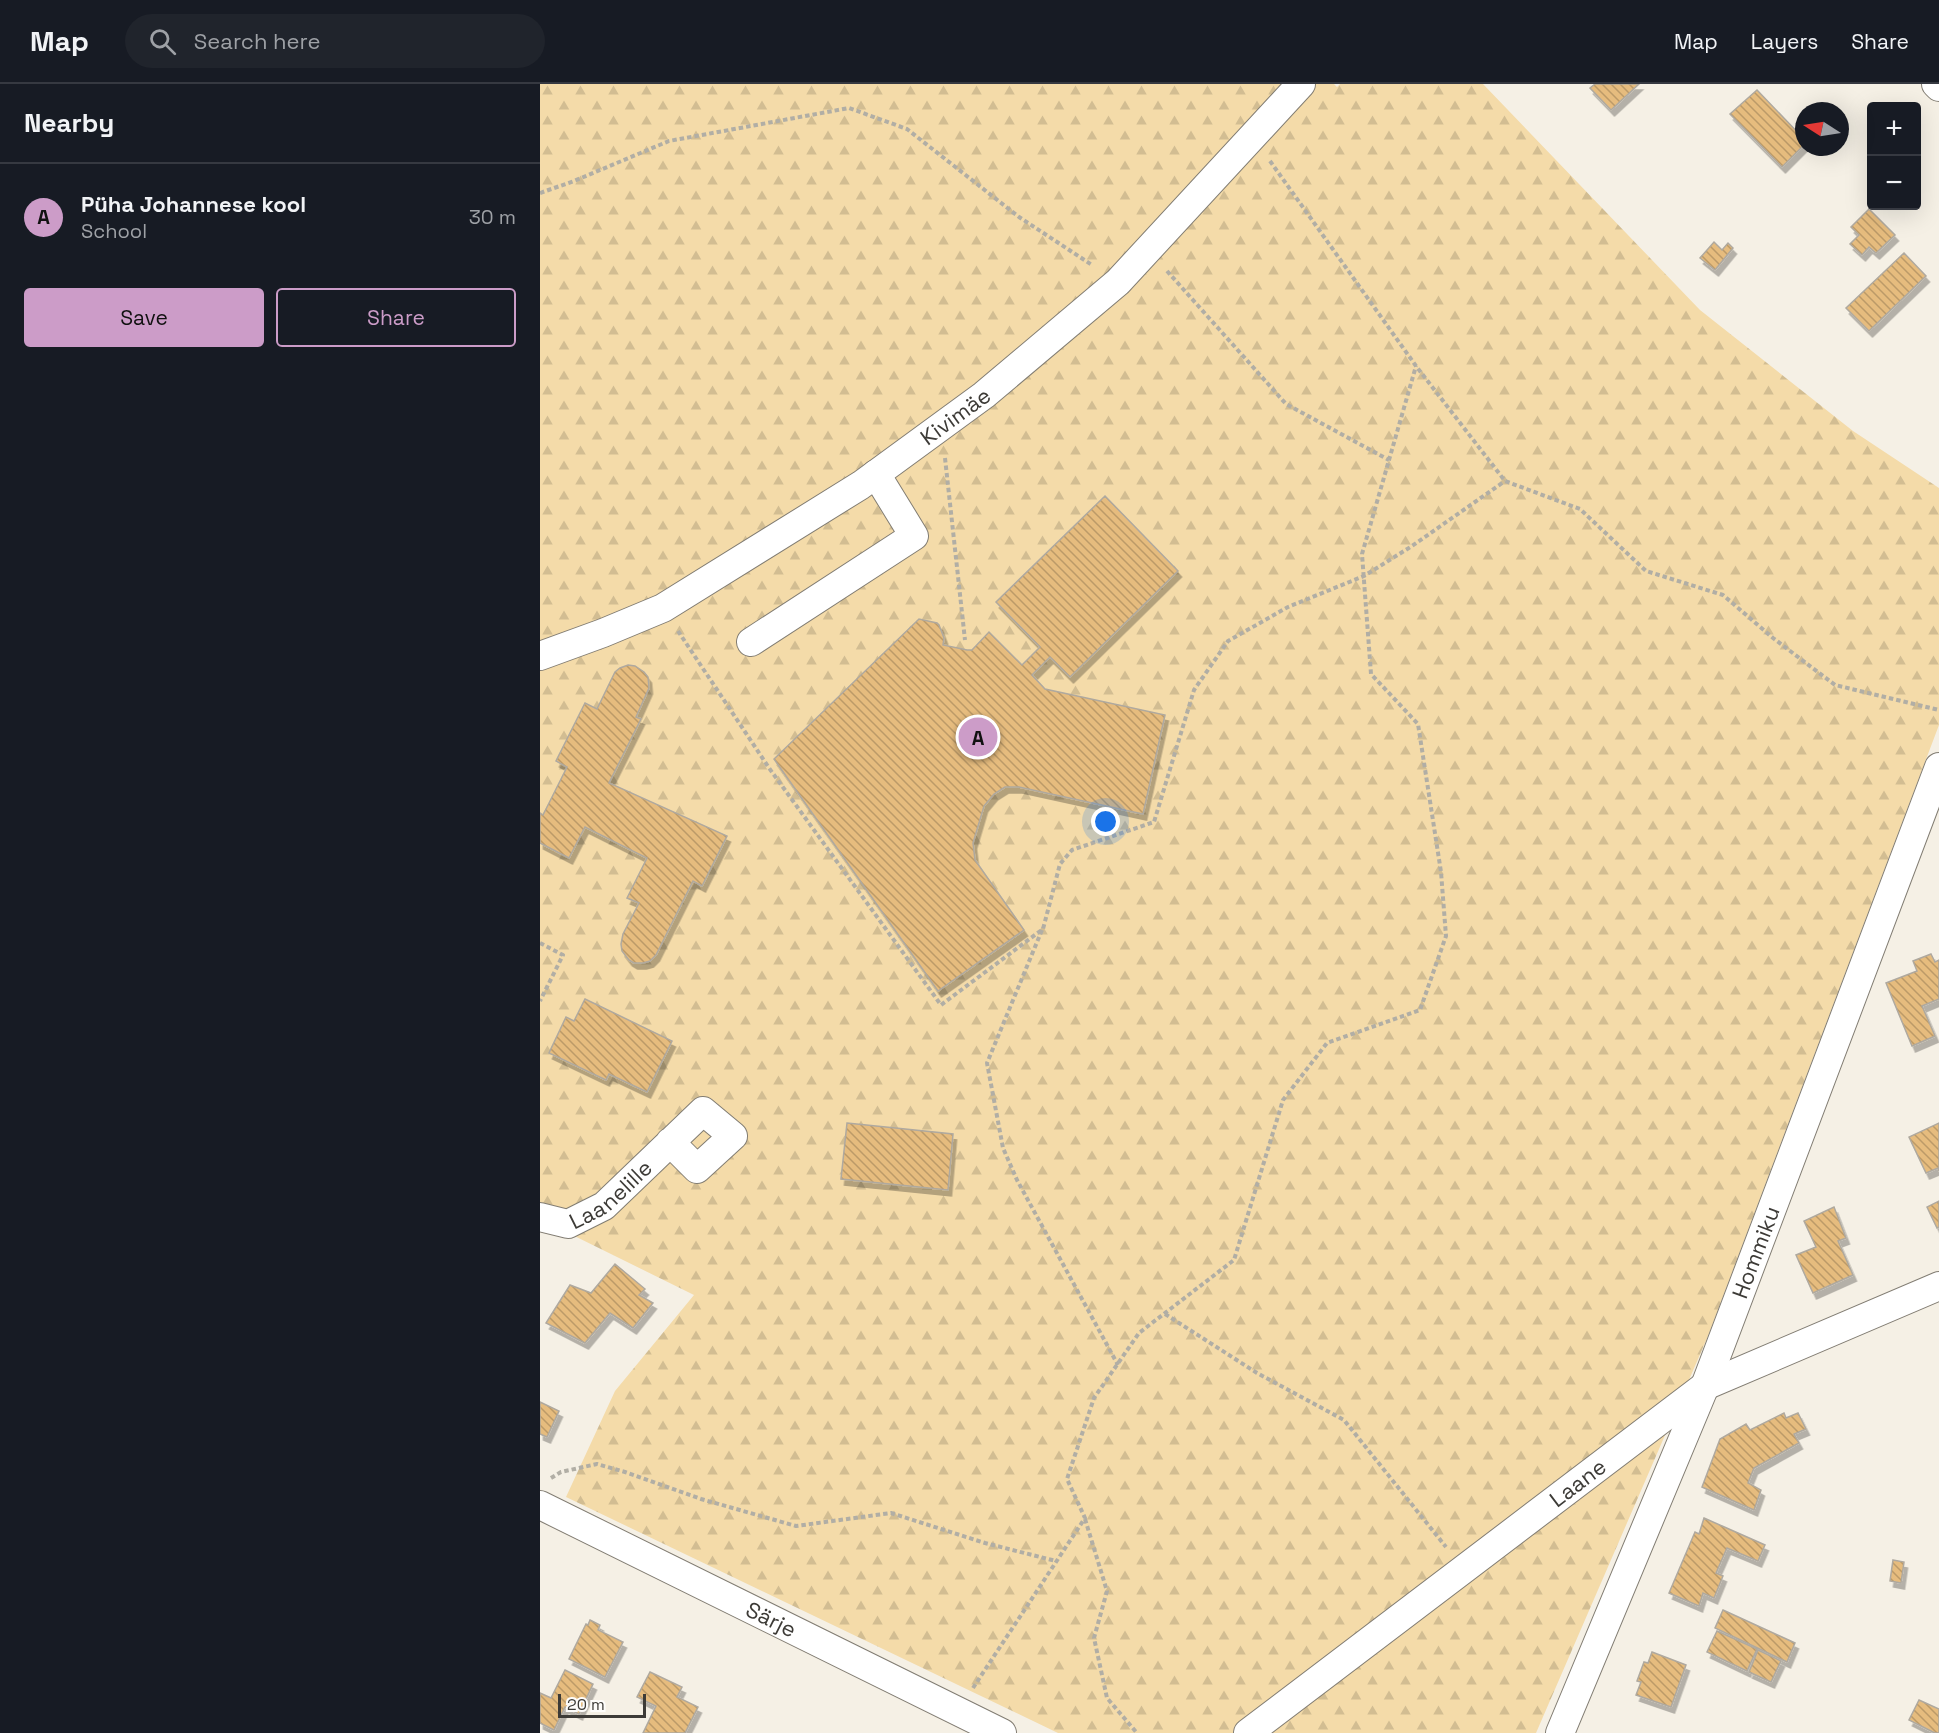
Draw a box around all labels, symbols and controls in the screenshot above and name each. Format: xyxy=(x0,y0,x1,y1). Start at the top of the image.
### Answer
search box xyxy=(125,14,545,68)
text: Map xyxy=(30,23,89,59)
icon: search xyxy=(146,25,179,58)
text: Search here xyxy=(194,27,321,55)
text: Map xyxy=(1674,28,1718,55)
text: Layers xyxy=(1751,28,1818,55)
text: Share xyxy=(1851,28,1909,55)
north arrow xyxy=(1795,102,1849,156)
map controls xyxy=(1867,102,1921,210)
button: + xyxy=(1867,102,1921,156)
text: Nearby xyxy=(24,106,114,140)
button: − xyxy=(1867,156,1921,210)
text: Püha Johannese kool xyxy=(81,190,306,218)
text: A xyxy=(37,204,50,230)
text: 30 m xyxy=(469,204,516,230)
text: School xyxy=(81,218,147,244)
button: Save xyxy=(24,288,264,347)
button: Share xyxy=(276,288,516,347)
street label: Kivimäe xyxy=(915,381,996,451)
pin: A xyxy=(958,714,998,760)
your location xyxy=(1091,807,1120,836)
street label: Laanelille xyxy=(564,1154,658,1235)
street label: Hommiku xyxy=(1725,1202,1786,1302)
street label: Laane xyxy=(1544,1452,1612,1513)
street label: Särje xyxy=(741,1595,801,1643)
scale bar xyxy=(558,1691,646,1718)
text: 20 m xyxy=(567,1694,605,1715)

